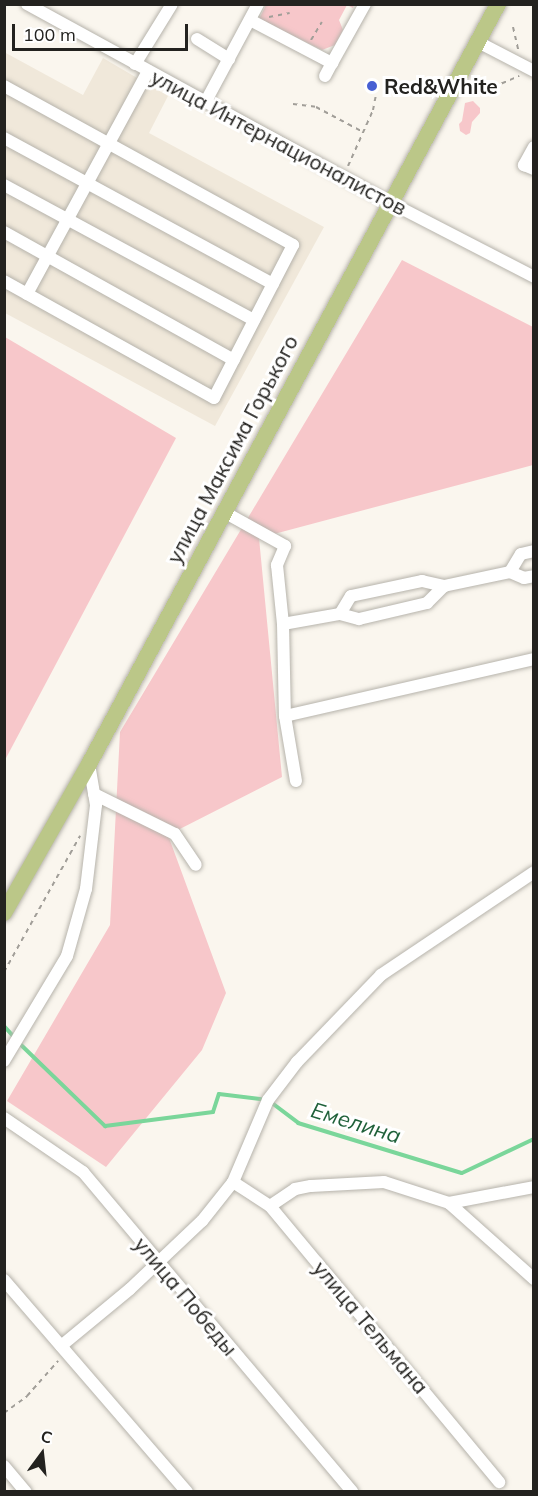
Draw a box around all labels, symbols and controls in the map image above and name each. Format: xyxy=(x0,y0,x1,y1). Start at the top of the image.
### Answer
scale bar xyxy=(15,12,190,50)
text: 100 m xyxy=(23,23,76,46)
street label: улица Интернационалистов xyxy=(147,64,411,220)
place label: Red&White xyxy=(384,73,498,99)
marker: Red&White xyxy=(365,79,379,93)
street label: улица Максима Горького xyxy=(161,330,303,568)
water label: Емелина xyxy=(308,1097,404,1149)
street label: улица Победы xyxy=(129,1232,243,1360)
street label: улица Тельмана xyxy=(308,1255,434,1399)
north arrow xyxy=(12,1424,72,1484)
text: С xyxy=(39,1426,55,1448)

